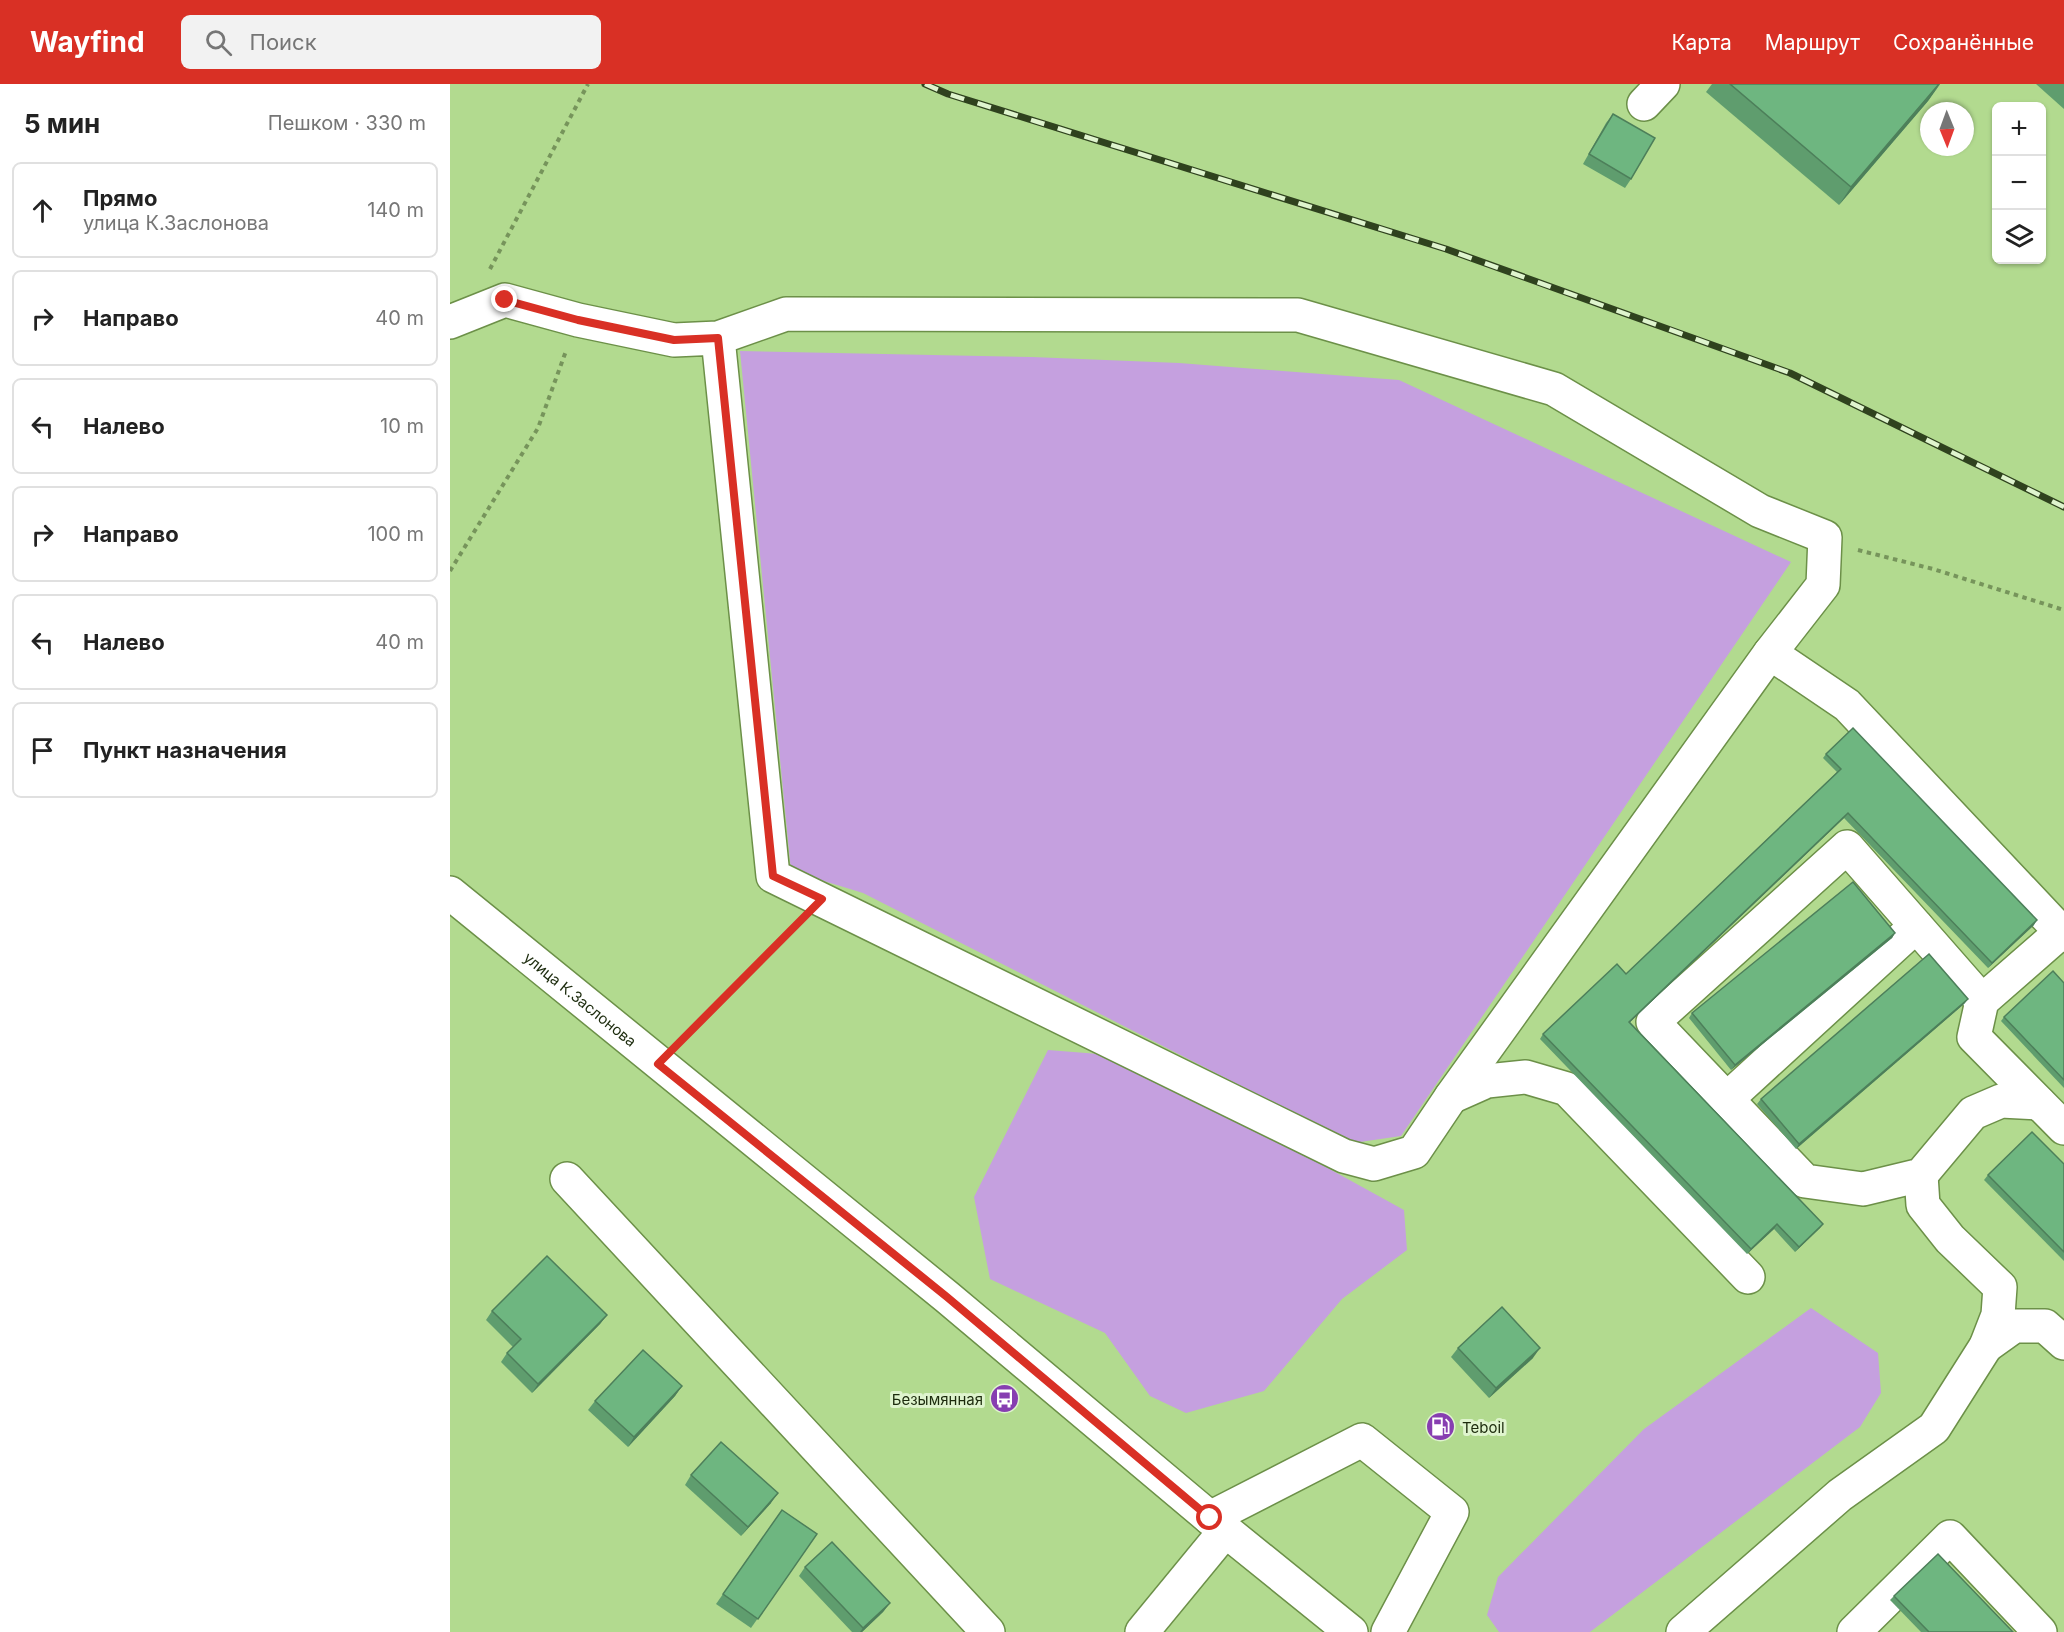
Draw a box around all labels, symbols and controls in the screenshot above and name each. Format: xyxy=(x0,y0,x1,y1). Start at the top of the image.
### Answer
search box xyxy=(181,15,601,69)
text: Wayfind xyxy=(30,25,145,59)
icon: search xyxy=(202,26,235,59)
text: Поиск xyxy=(250,29,317,55)
text: Карта xyxy=(1671,30,1732,55)
text: Маршрут xyxy=(1765,30,1860,55)
text: Сохранённые xyxy=(1893,30,2034,55)
north arrow xyxy=(1920,102,1974,156)
map controls xyxy=(1992,102,2046,264)
button: + xyxy=(1992,102,2046,156)
text: 5 мин xyxy=(24,108,100,139)
text: Пешком · 330 m xyxy=(268,111,426,135)
button: − xyxy=(1992,156,2046,210)
text: Прямо xyxy=(83,185,157,211)
icon: ahead xyxy=(26,194,59,227)
text: 140 m xyxy=(367,198,424,222)
button: layers xyxy=(1992,210,2046,264)
text: улица К.Заслонова xyxy=(83,211,269,235)
route end xyxy=(491,286,517,312)
icon: right xyxy=(26,302,59,335)
text: Направо xyxy=(83,305,179,331)
text: 40 m xyxy=(375,306,424,330)
icon: left xyxy=(26,410,59,443)
text: Налево xyxy=(83,413,165,439)
text: 10 m xyxy=(380,414,424,438)
icon: right xyxy=(26,518,59,551)
text: Направо xyxy=(83,521,179,547)
text: 100 m xyxy=(367,522,424,546)
icon: left xyxy=(26,626,59,659)
text: Налево xyxy=(83,629,165,655)
text: 40 m xyxy=(375,630,424,654)
icon: arrive xyxy=(26,734,59,767)
text: Пункт назначения xyxy=(83,737,287,763)
street label: улица К.Заслонова xyxy=(520,948,641,1050)
bus stop icon: Безымянная xyxy=(988,1383,1020,1415)
place label: Безымянная xyxy=(892,1390,983,1409)
fuel station icon: Teboil xyxy=(1425,1411,1457,1443)
place label: Teboil xyxy=(1462,1418,1505,1437)
route start xyxy=(1196,1504,1222,1530)

